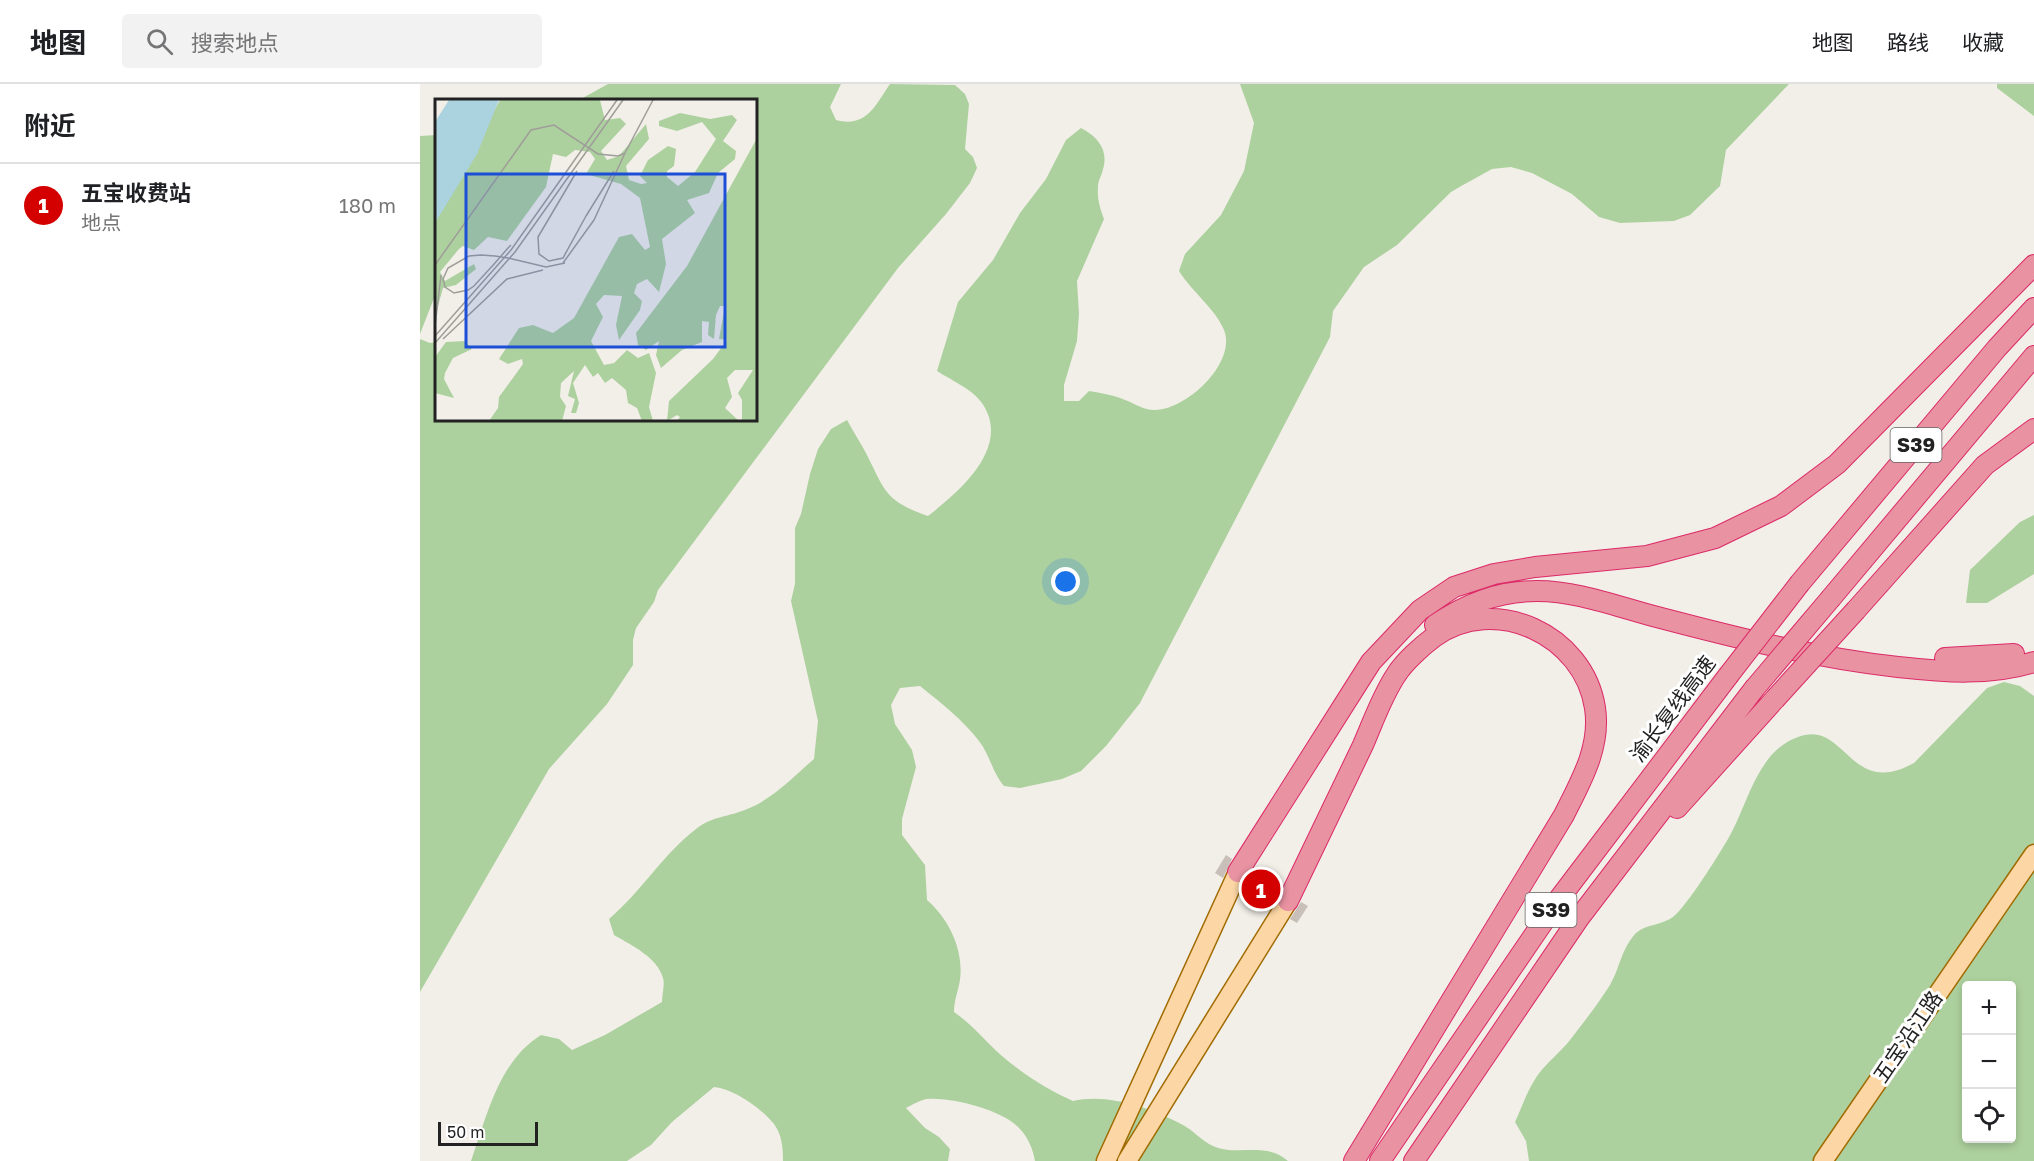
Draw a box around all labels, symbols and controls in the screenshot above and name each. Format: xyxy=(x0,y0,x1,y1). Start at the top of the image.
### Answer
search box xyxy=(122,14,542,68)
icon: search xyxy=(143,25,176,58)
text: 地图 xyxy=(30,26,86,59)
text: 搜索地点 xyxy=(191,29,279,56)
text: 地图 xyxy=(1812,29,1854,55)
text: 路线 xyxy=(1887,29,1929,55)
text: 收藏 xyxy=(1962,29,2004,55)
inset map xyxy=(435,99,758,422)
text: 附近 xyxy=(24,110,76,141)
text: 五宝收费站 xyxy=(81,179,191,206)
text: 1 xyxy=(38,193,49,217)
text: 180 m xyxy=(339,193,396,217)
text: 地点 xyxy=(81,210,121,234)
road number: S39 xyxy=(1890,428,1942,462)
your location xyxy=(1051,567,1080,596)
street label: 渝长复线高速 xyxy=(1624,650,1720,767)
pin: 1 xyxy=(1242,866,1280,912)
road number: S39 xyxy=(1526,893,1576,927)
map controls xyxy=(1962,981,2016,1143)
button: + xyxy=(1962,981,2016,1035)
street label: 五宝沿江路 xyxy=(1867,986,1947,1087)
button: − xyxy=(1962,1035,2016,1089)
button: locate xyxy=(1962,1089,2016,1143)
scale bar xyxy=(438,1119,538,1146)
text: 50 m xyxy=(447,1122,484,1142)

